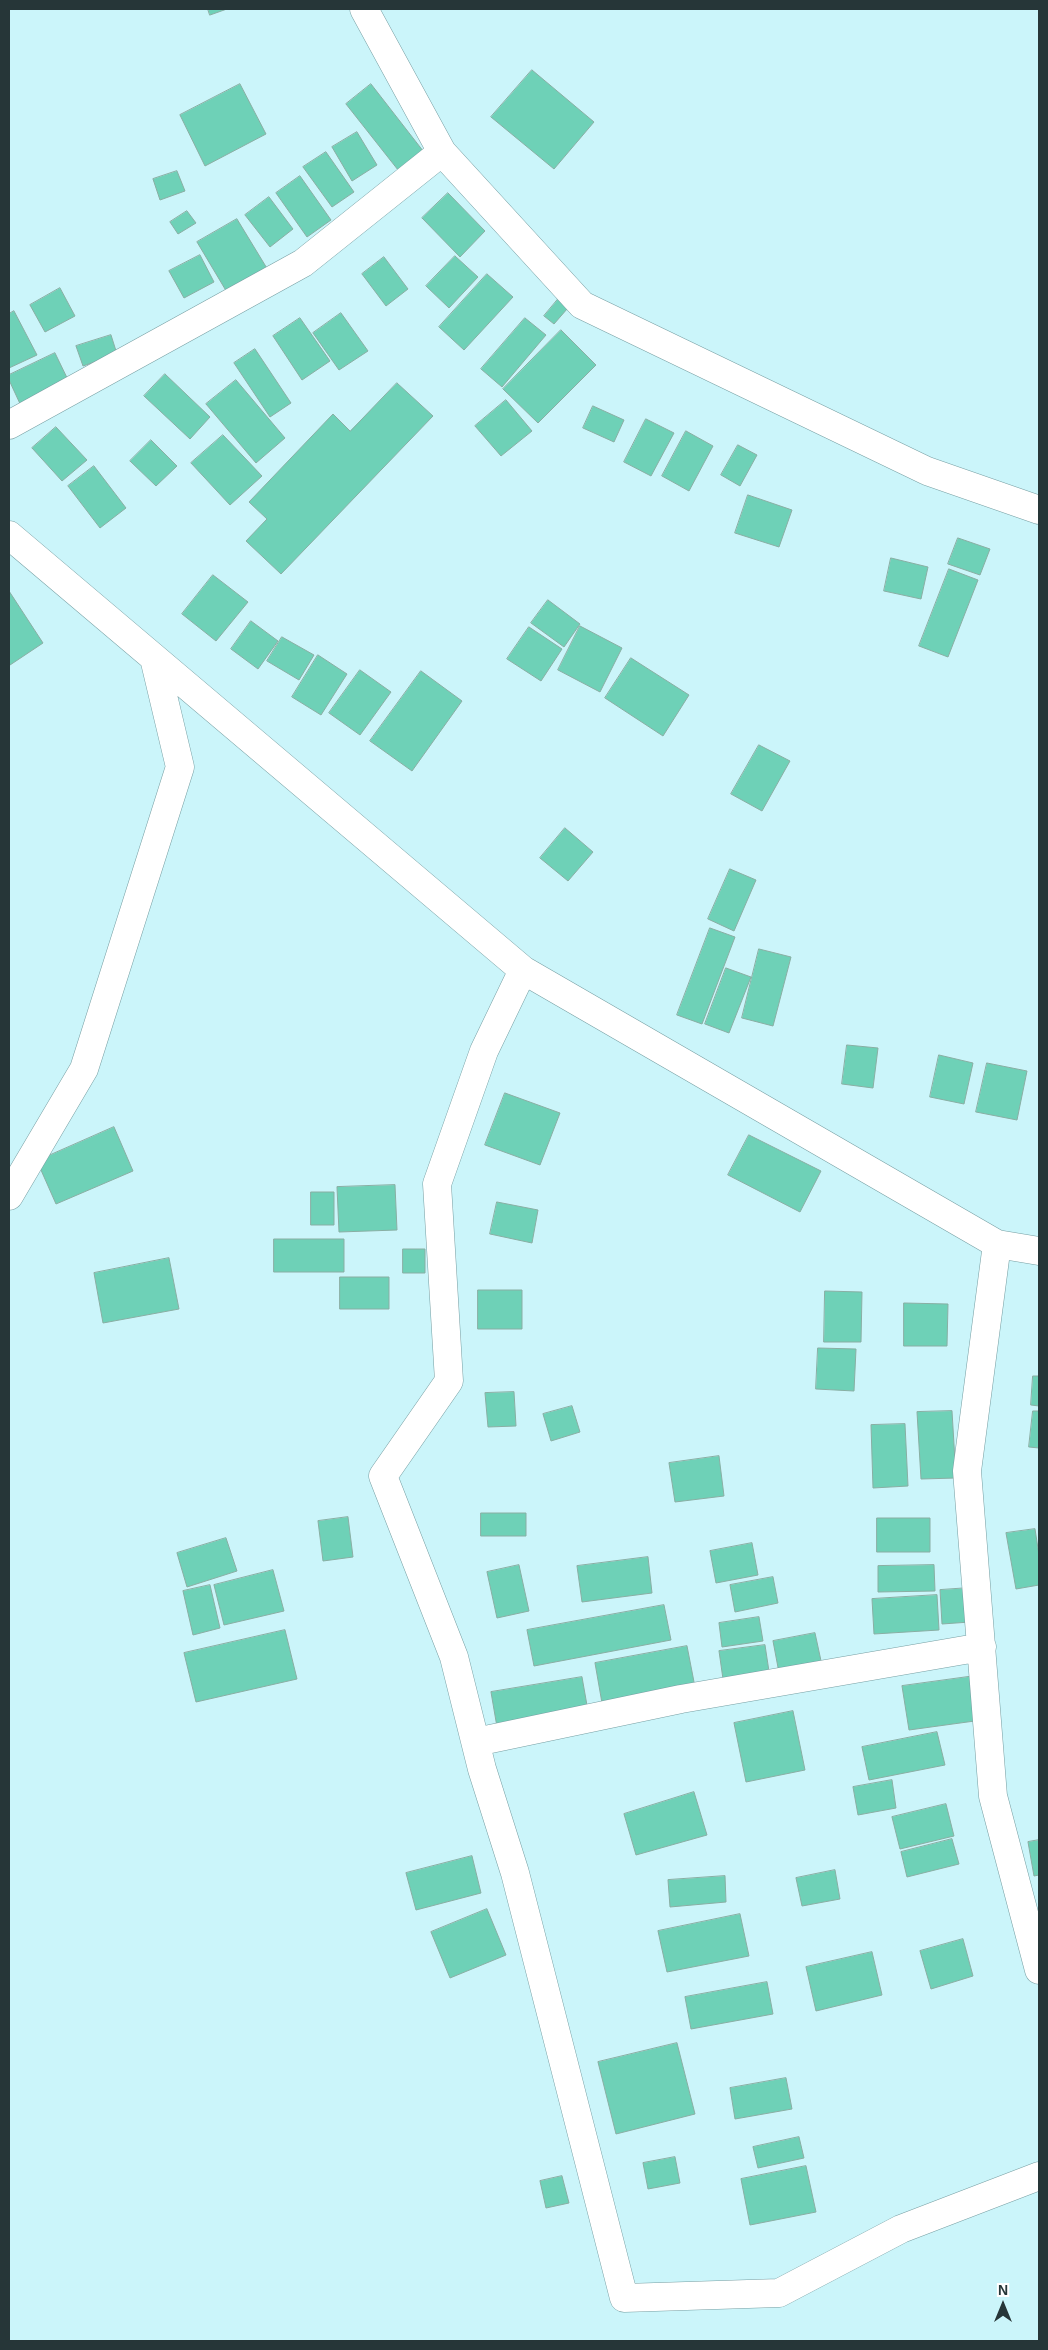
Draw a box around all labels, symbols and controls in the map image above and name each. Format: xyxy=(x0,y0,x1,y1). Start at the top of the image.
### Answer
north arrow xyxy=(978,2280,1028,2330)
text: N xyxy=(998,2282,1008,2298)

